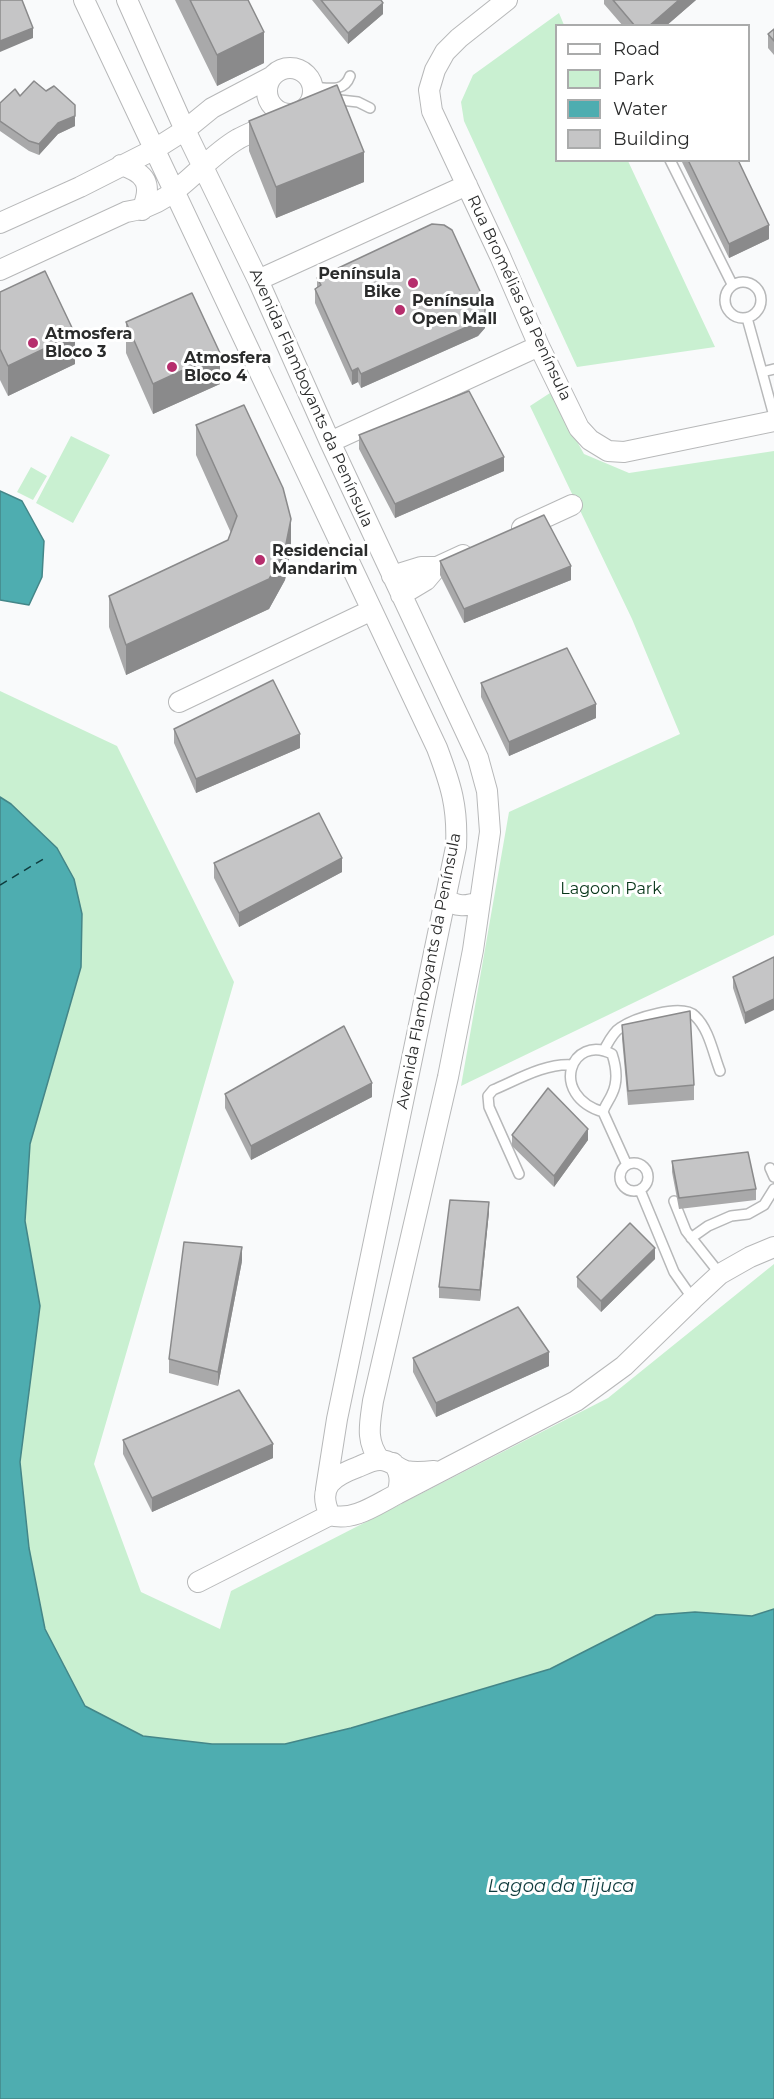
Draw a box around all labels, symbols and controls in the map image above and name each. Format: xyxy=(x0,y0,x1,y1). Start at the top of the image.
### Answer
legend xyxy=(555,24,750,162)
text: Road xyxy=(613,38,660,60)
text: Park xyxy=(613,68,654,90)
text: Water xyxy=(613,98,668,120)
text: Building xyxy=(613,128,690,150)
street label: Rua Bromélias da Península xyxy=(463,192,575,404)
place label: Península Bike xyxy=(318,264,401,302)
street label: Avenida Flamboyants da Península xyxy=(245,266,377,530)
marker: Península Bike xyxy=(406,276,420,290)
place label: Península Open Mall xyxy=(412,291,497,329)
marker: Península Open Mall xyxy=(393,303,407,317)
place label: Atmosfera Bloco 3 xyxy=(45,324,132,362)
marker: Atmosfera Bloco 3 xyxy=(26,336,40,350)
place label: Atmosfera Bloco 4 xyxy=(184,348,271,386)
marker: Atmosfera Bloco 4 xyxy=(165,360,179,374)
place label: Residencial Mandarim xyxy=(272,541,368,579)
marker: Residencial Mandarim xyxy=(253,553,267,567)
street label: Avenida Flamboyants da Península xyxy=(393,831,465,1111)
park label: Lagoon Park xyxy=(560,879,662,899)
water label: Lagoa da Tijuca xyxy=(488,1876,634,1898)

